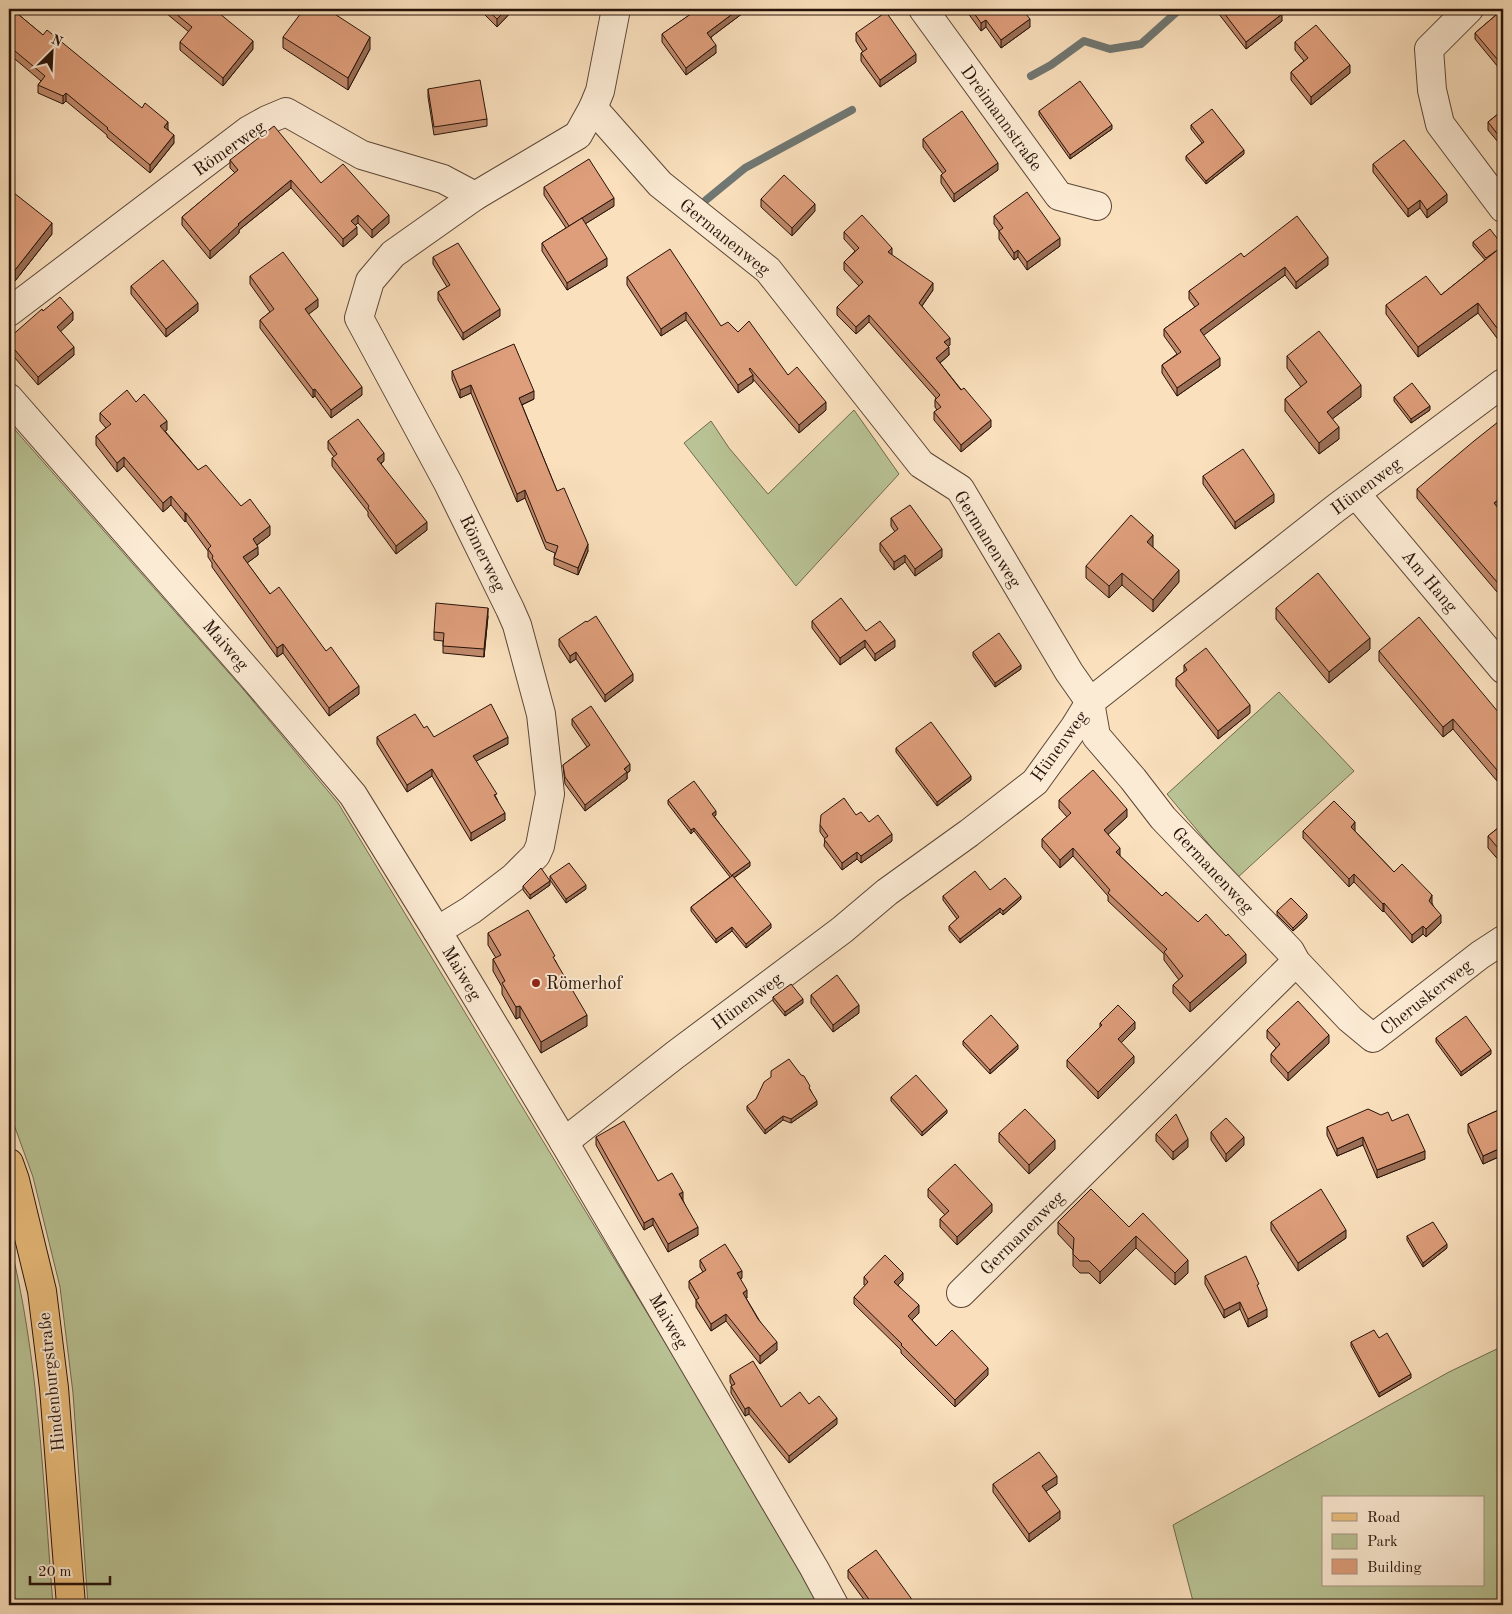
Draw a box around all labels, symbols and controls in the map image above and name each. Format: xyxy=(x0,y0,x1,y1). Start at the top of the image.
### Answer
north arrow xyxy=(28,28,78,78)
text: N xyxy=(49,32,65,50)
street label: Dreimannstraße xyxy=(957,63,1045,175)
street label: Römerweg xyxy=(190,118,269,180)
street label: Germanenweg xyxy=(676,196,773,280)
street label: Hünenweg xyxy=(1328,455,1405,519)
street label: Germanenweg xyxy=(950,488,1024,591)
street label: Römerweg xyxy=(456,512,508,595)
street label: Am Hang xyxy=(1398,547,1461,617)
street label: Maiweg xyxy=(199,617,252,674)
street label: Hünenweg xyxy=(1028,708,1092,785)
street label: Germanenweg xyxy=(1168,824,1257,917)
street label: Maiweg xyxy=(438,943,484,1004)
street label: Cheruskerweg xyxy=(1377,956,1476,1039)
street label: Hünenweg xyxy=(709,970,786,1034)
place label: Römerhof xyxy=(546,975,623,993)
marker: Römerhof xyxy=(530,977,542,989)
street label: Germanenweg xyxy=(977,1188,1068,1279)
street label: Maiweg xyxy=(645,1291,691,1352)
street label: Hindenburgstraße xyxy=(36,1311,68,1453)
legend xyxy=(1322,1496,1484,1586)
text: Road xyxy=(1367,1511,1401,1526)
text: Park xyxy=(1367,1535,1398,1550)
scale bar xyxy=(30,1554,110,1586)
text: Building xyxy=(1367,1561,1422,1576)
text: 20 m xyxy=(38,1565,72,1580)

